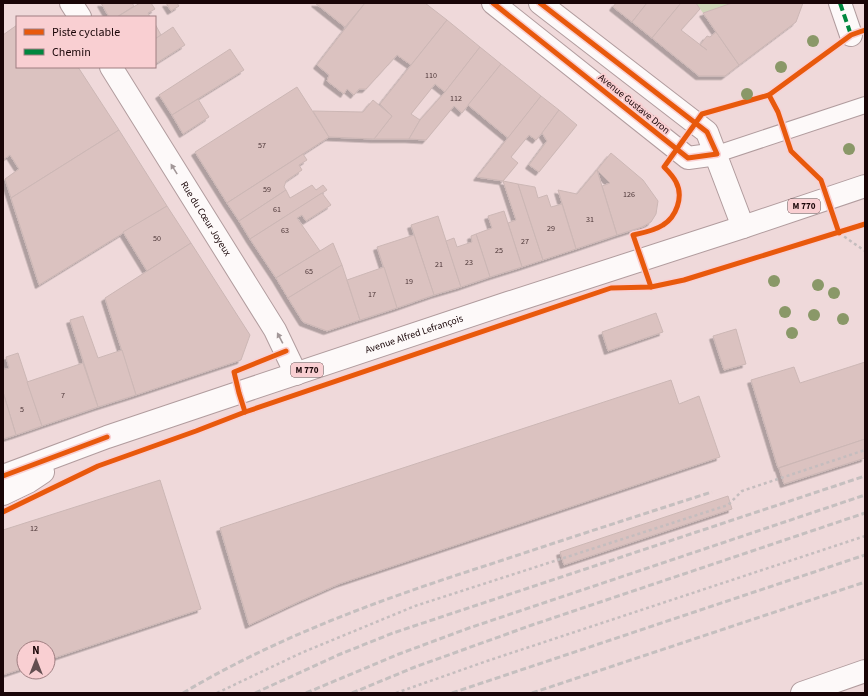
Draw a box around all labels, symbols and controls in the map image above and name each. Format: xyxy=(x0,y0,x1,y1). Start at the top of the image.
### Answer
legend xyxy=(16,16,156,68)
text: Piste cyclable xyxy=(52,24,120,41)
text: Chemin xyxy=(52,44,91,61)
house number: 110 xyxy=(425,70,437,81)
street label: Avenue Gustave Dron xyxy=(595,71,673,137)
house number: 112 xyxy=(450,93,462,104)
house number: 57 xyxy=(258,140,266,151)
one-way arrow xyxy=(170,163,178,174)
street label: Rue du Cœur Joyeux xyxy=(177,179,235,259)
house number: 59 xyxy=(263,184,271,195)
house number: 126 xyxy=(623,189,635,200)
road number: M 770 xyxy=(788,199,820,213)
house number: 61 xyxy=(273,204,281,215)
house number: 31 xyxy=(586,214,594,225)
house number: 29 xyxy=(547,223,555,234)
house number: 63 xyxy=(281,225,289,236)
house number: 50 xyxy=(153,233,161,244)
house number: 27 xyxy=(521,236,529,247)
house number: 25 xyxy=(495,245,503,256)
house number: 23 xyxy=(465,257,473,268)
house number: 21 xyxy=(435,259,443,270)
house number: 65 xyxy=(305,266,313,277)
house number: 19 xyxy=(405,276,413,287)
house number: 17 xyxy=(368,289,376,300)
street label: Avenue Alfred Lefrançois xyxy=(363,311,465,357)
one-way arrow xyxy=(276,332,283,344)
road number: M 770 xyxy=(291,363,323,377)
house number: 7 xyxy=(61,390,65,401)
house number: 5 xyxy=(20,404,24,415)
house number: 12 xyxy=(30,523,38,534)
north arrow xyxy=(16,640,56,680)
text: N xyxy=(32,643,40,658)

